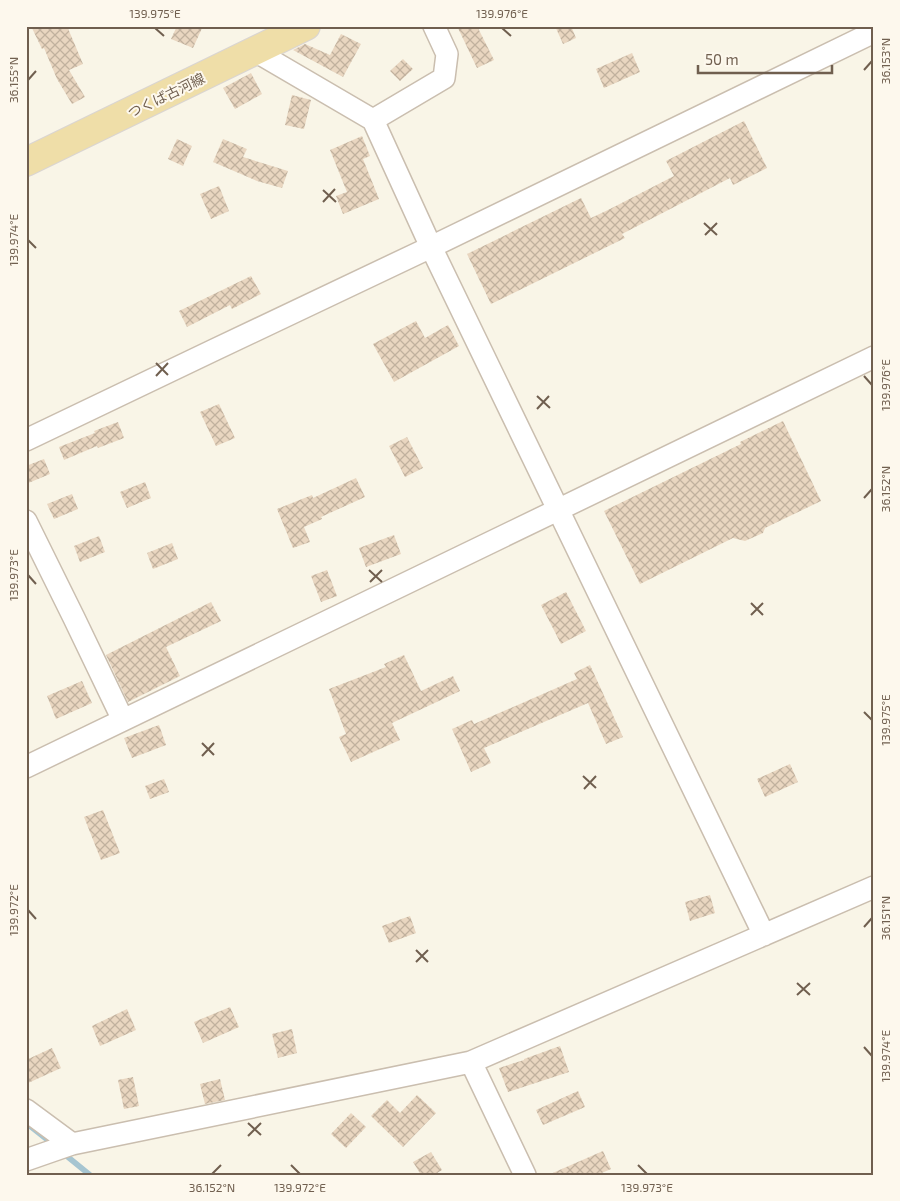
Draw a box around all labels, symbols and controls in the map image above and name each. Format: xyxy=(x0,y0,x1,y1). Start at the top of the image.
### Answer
text: 139.975°E xyxy=(129,6,181,20)
text: 139.976°E xyxy=(476,6,528,20)
text: 36.153°N xyxy=(878,38,892,84)
scale bar xyxy=(698,42,831,74)
text: 50 m xyxy=(705,50,739,68)
text: 36.155°N xyxy=(6,57,20,103)
street label: つくば古河線 xyxy=(125,69,207,121)
text: 139.974°E xyxy=(6,213,20,266)
text: 139.976°E xyxy=(878,359,892,411)
text: 36.152°N xyxy=(878,466,892,512)
text: 139.973°E xyxy=(6,549,20,601)
text: 139.975°E xyxy=(878,694,892,746)
text: 139.972°E xyxy=(6,884,20,936)
text: 36.151°N xyxy=(878,896,892,940)
text: 139.974°E xyxy=(878,1029,892,1082)
text: 36.152°N xyxy=(189,1180,235,1194)
text: 139.972°E xyxy=(274,1180,326,1194)
text: 139.973°E xyxy=(621,1180,673,1194)

